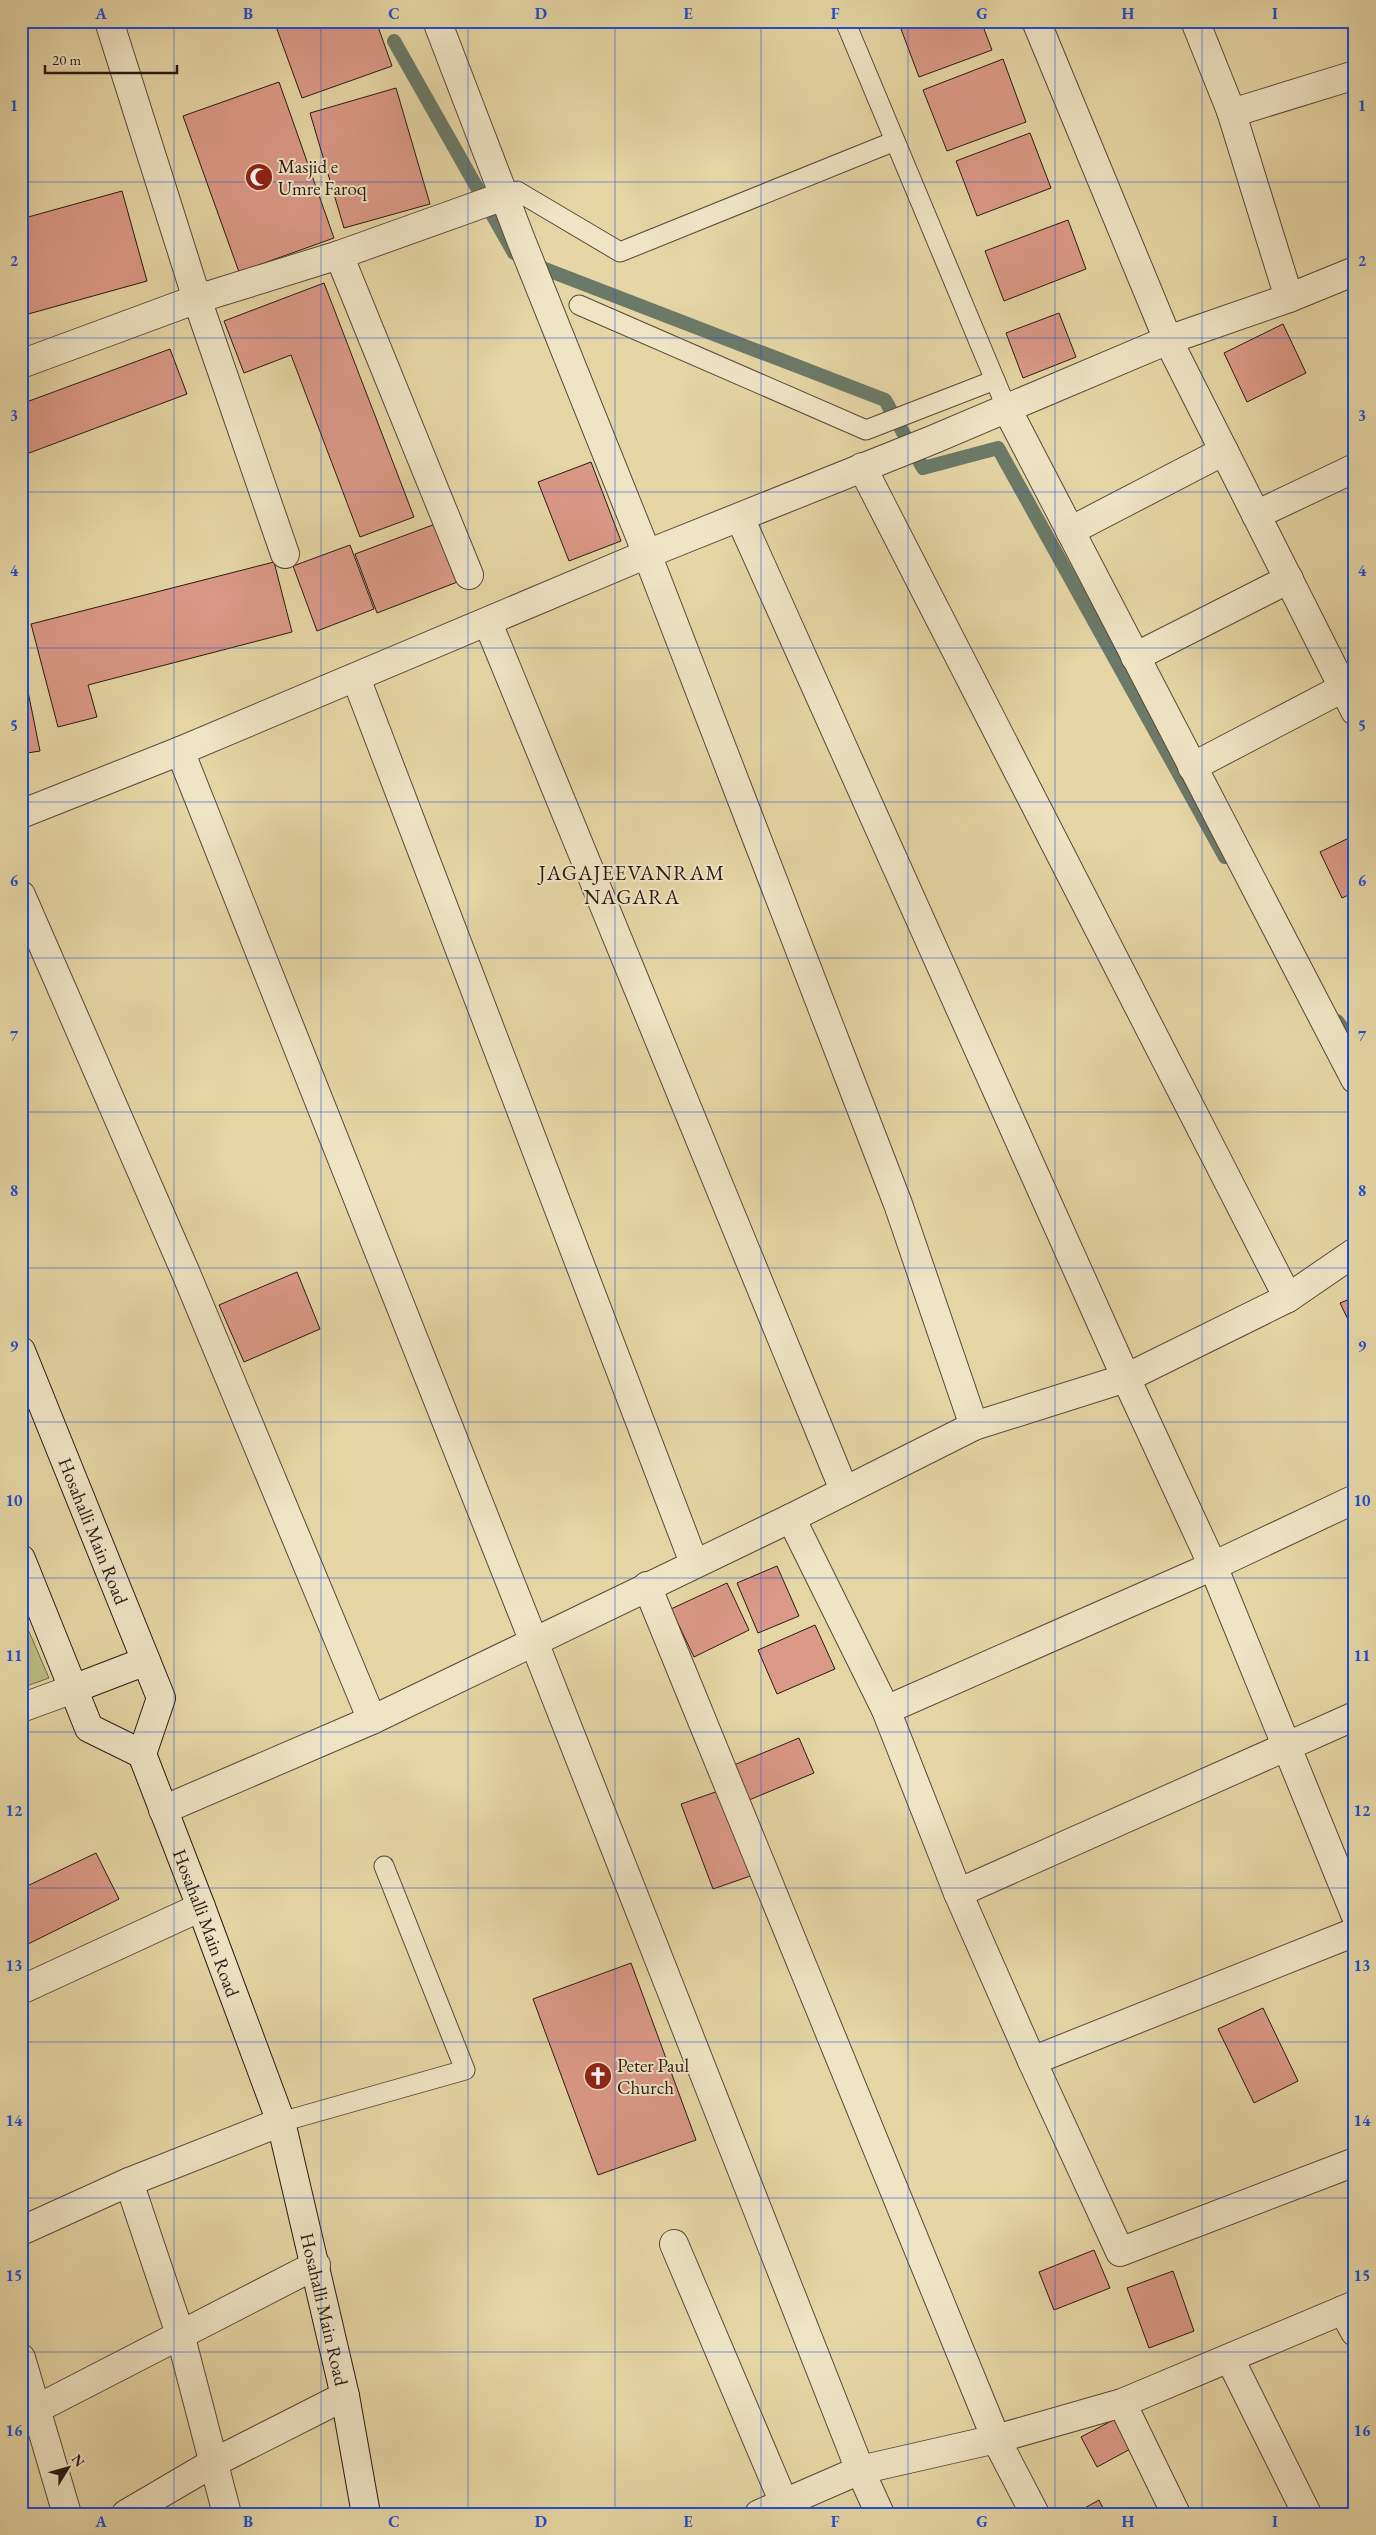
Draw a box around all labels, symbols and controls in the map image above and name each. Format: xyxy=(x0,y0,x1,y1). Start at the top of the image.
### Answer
text: A xyxy=(94,3,107,24)
text: B xyxy=(243,3,253,24)
text: C xyxy=(388,3,400,24)
text: D xyxy=(535,3,547,24)
text: E xyxy=(683,3,693,24)
text: F xyxy=(831,3,840,24)
text: G xyxy=(976,3,988,24)
text: H xyxy=(1122,3,1135,24)
text: I xyxy=(1272,3,1278,24)
scale bar xyxy=(45,42,178,74)
text: 20 m xyxy=(52,50,81,69)
text: 1 xyxy=(10,95,18,116)
text: 1 xyxy=(1358,95,1366,116)
place label: Masjid e Umre Faroq xyxy=(278,154,367,201)
mosque icon: Masjid e Umre Faroq xyxy=(244,162,274,192)
text: 2 xyxy=(10,250,19,271)
text: 2 xyxy=(1358,250,1367,271)
text: 3 xyxy=(10,405,18,426)
text: 3 xyxy=(1358,405,1366,426)
text: 4 xyxy=(10,560,19,581)
text: 4 xyxy=(1358,560,1367,581)
text: 5 xyxy=(10,715,18,736)
text: 5 xyxy=(1358,715,1366,736)
district label: JAGAJEEVANRAM NAGARA xyxy=(537,859,725,910)
text: 6 xyxy=(10,870,19,891)
text: 6 xyxy=(1358,870,1367,891)
text: 7 xyxy=(10,1025,19,1046)
text: 7 xyxy=(1358,1025,1367,1046)
text: 8 xyxy=(10,1180,18,1201)
text: 8 xyxy=(1358,1180,1366,1201)
text: 9 xyxy=(10,1335,19,1356)
text: 9 xyxy=(1358,1335,1367,1356)
street label: Hosahalli Main Road xyxy=(52,1454,134,1609)
text: 10 xyxy=(6,1490,23,1511)
text: 10 xyxy=(1354,1490,1371,1511)
text: 11 xyxy=(6,1645,22,1666)
text: 11 xyxy=(1354,1645,1370,1666)
text: 12 xyxy=(6,1800,23,1821)
text: 12 xyxy=(1354,1800,1371,1821)
street label: Hosahalli Main Road xyxy=(167,1845,245,2001)
text: 13 xyxy=(6,1955,22,1976)
text: 13 xyxy=(1354,1955,1370,1976)
place label: Peter Paul Church xyxy=(617,2053,690,2100)
church icon: Peter Paul Church xyxy=(583,2061,613,2091)
text: 14 xyxy=(6,2110,23,2131)
text: 14 xyxy=(1354,2110,1371,2131)
street label: Hosahalli Main Road xyxy=(294,2230,354,2389)
text: 15 xyxy=(6,2265,22,2286)
text: 15 xyxy=(1354,2265,1370,2286)
text: 16 xyxy=(6,2420,23,2441)
text: 16 xyxy=(1354,2420,1371,2441)
north arrow xyxy=(42,2442,92,2492)
text: N xyxy=(68,2450,89,2471)
text: A xyxy=(94,2511,107,2532)
text: B xyxy=(243,2511,253,2532)
text: C xyxy=(388,2511,400,2532)
text: D xyxy=(535,2511,547,2532)
text: E xyxy=(683,2511,693,2532)
text: F xyxy=(831,2511,840,2532)
text: G xyxy=(976,2511,988,2532)
text: H xyxy=(1122,2511,1135,2532)
text: I xyxy=(1272,2511,1278,2532)

